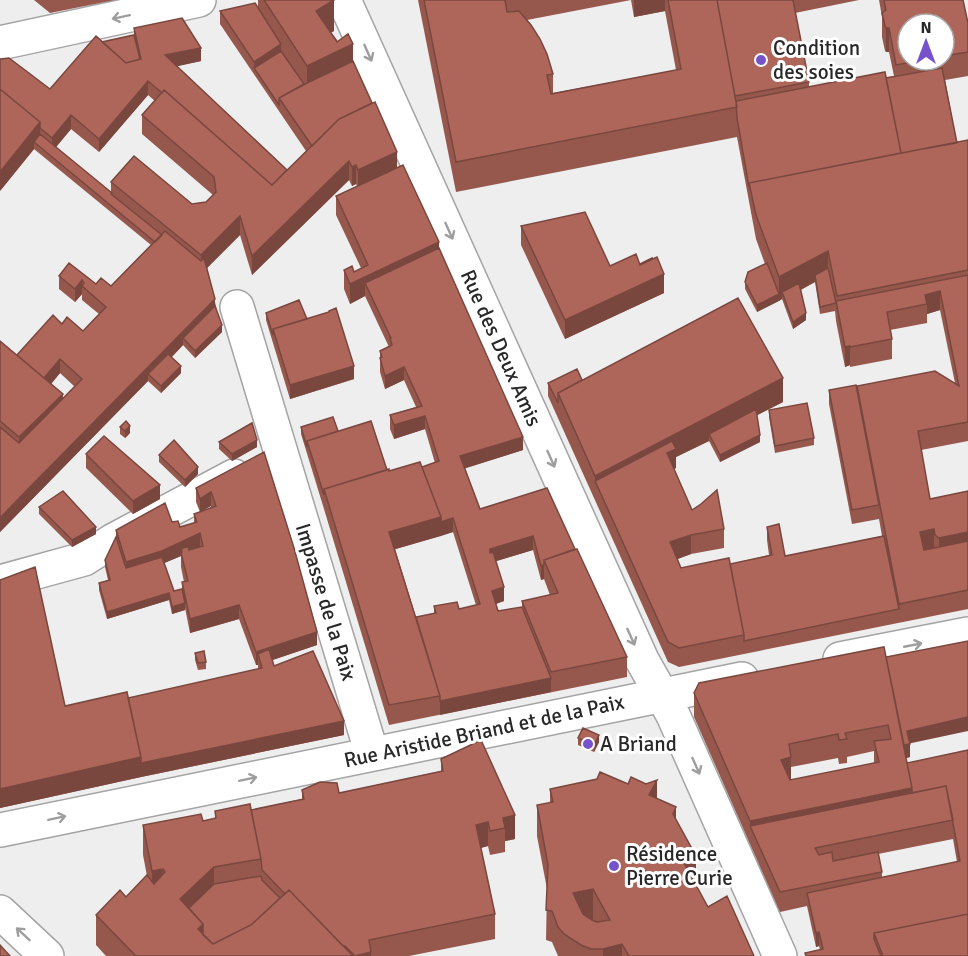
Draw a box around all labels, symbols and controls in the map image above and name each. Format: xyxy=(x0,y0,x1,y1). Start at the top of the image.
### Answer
one-way arrow xyxy=(112,12,131,23)
north arrow xyxy=(896,12,956,72)
text: N xyxy=(920,18,932,38)
place label: Condition des soies xyxy=(773,35,860,85)
one-way arrow xyxy=(363,44,375,62)
marker: Condition des soies xyxy=(754,53,768,67)
one-way arrow xyxy=(444,222,455,240)
street label: Rue des Deux Amis xyxy=(455,266,547,430)
one-way arrow xyxy=(546,450,558,468)
street label: Impasse de la Paix xyxy=(290,520,362,684)
one-way arrow xyxy=(627,628,638,646)
one-way arrow xyxy=(903,639,922,650)
street label: Rue Aristide Briand et de la Paix xyxy=(342,689,627,773)
place label: A Briand xyxy=(600,731,677,757)
marker: A Briand xyxy=(581,737,595,751)
one-way arrow xyxy=(690,757,702,775)
one-way arrow xyxy=(238,773,258,784)
one-way arrow xyxy=(47,812,67,823)
place label: Résidence Pierre Curie xyxy=(626,841,733,891)
marker: Résidence Pierre Curie xyxy=(607,859,621,873)
one-way arrow xyxy=(16,927,31,941)

